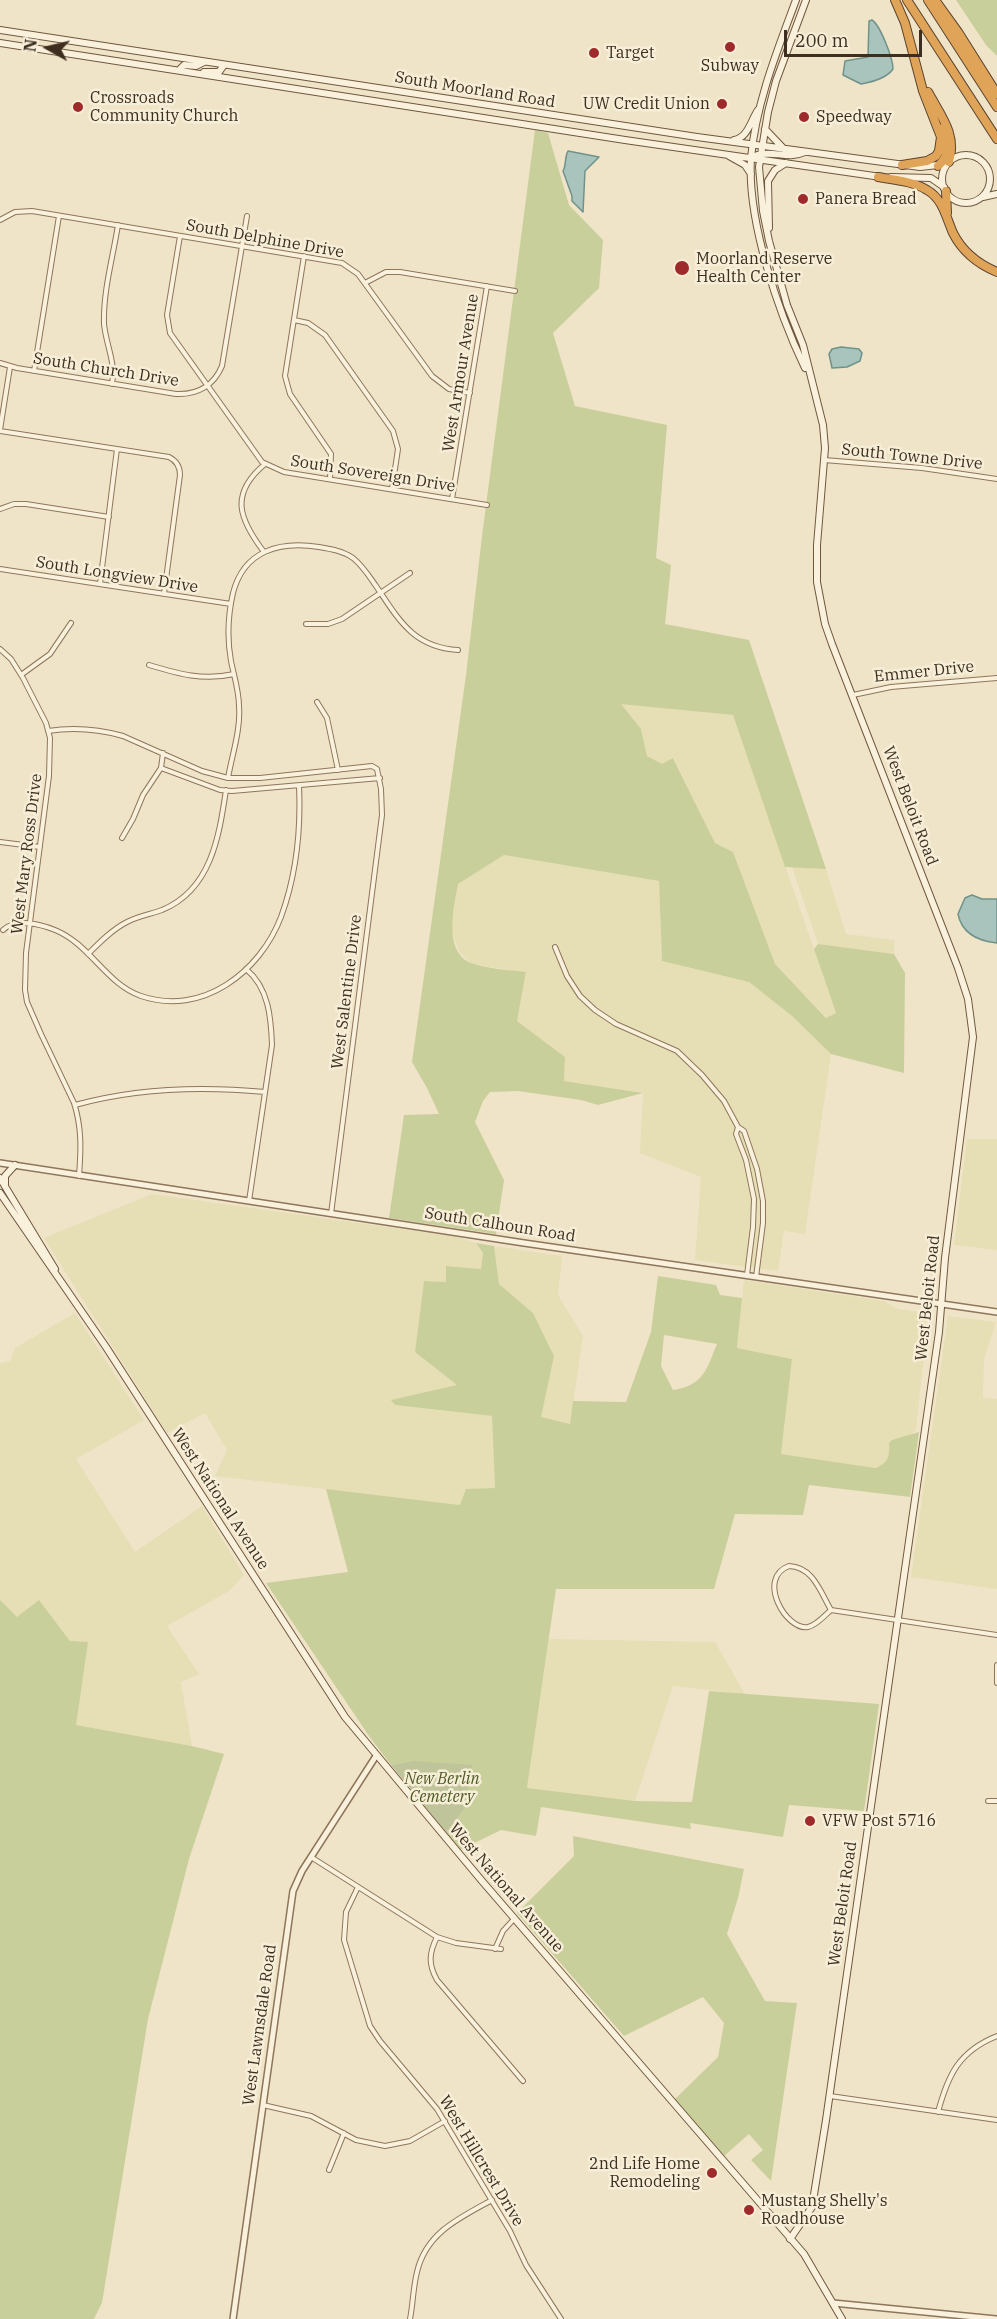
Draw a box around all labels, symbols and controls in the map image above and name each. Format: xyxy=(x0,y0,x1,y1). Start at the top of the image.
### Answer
north arrow xyxy=(18,18,78,78)
scale bar xyxy=(787,18,925,56)
text: 200 m xyxy=(795,29,849,52)
text: N xyxy=(19,38,41,53)
marker: Subway xyxy=(723,40,737,54)
place label: Target xyxy=(606,43,654,63)
marker: Target xyxy=(587,46,601,60)
place label: Subway xyxy=(701,56,759,76)
street label: South Moorland Road xyxy=(393,68,557,112)
place label: Crossroads Community Church xyxy=(90,88,238,126)
place label: UW Credit Union xyxy=(583,94,710,114)
marker: UW Credit Union xyxy=(715,97,729,111)
marker: Crossroads Community Church xyxy=(71,100,85,114)
place label: Speedway xyxy=(816,107,892,127)
marker: Speedway xyxy=(797,110,811,124)
place label: Panera Bread xyxy=(815,189,917,209)
marker: Panera Bread xyxy=(796,192,810,206)
street label: South Delphine Drive xyxy=(185,216,345,262)
place label: Moorland Reserve Health Center xyxy=(696,249,832,287)
marker: Moorland Reserve Health Center xyxy=(673,259,691,277)
street label: West Armour Avenue xyxy=(439,293,483,453)
street label: South Church Drive xyxy=(32,349,180,391)
street label: South Towne Drive xyxy=(841,440,983,474)
street label: South Sovereign Drive xyxy=(289,451,457,497)
street label: South Longview Drive xyxy=(35,553,199,597)
street label: Emmer Drive xyxy=(873,657,975,687)
street label: West Beloit Road xyxy=(878,744,942,868)
street label: West Mary Ross Drive xyxy=(8,772,46,936)
street label: West Salentine Drive xyxy=(328,914,366,1070)
street label: South Calhoun Road xyxy=(423,1204,577,1246)
street label: West Beloit Road xyxy=(912,1234,944,1362)
street label: West National Avenue xyxy=(167,1425,273,1573)
park label: New Berlin Cemetery xyxy=(404,1769,480,1807)
place label: VFW Post 5716 xyxy=(822,1811,936,1831)
marker: VFW Post 5716 xyxy=(803,1814,817,1828)
street label: West National Avenue xyxy=(445,1820,567,1956)
street label: West Beloit Road xyxy=(825,1840,861,1968)
street label: West Lawnsdale Road xyxy=(239,1943,281,2107)
street label: West Hillcrest Drive xyxy=(434,2092,528,2230)
place label: 2nd Life Home Remodeling xyxy=(589,2154,700,2192)
marker: 2nd Life Home Remodeling xyxy=(705,2166,719,2180)
place label: Mustang Shelly's Roadhouse xyxy=(761,2191,888,2229)
marker: Mustang Shelly's Roadhouse xyxy=(742,2203,756,2217)

